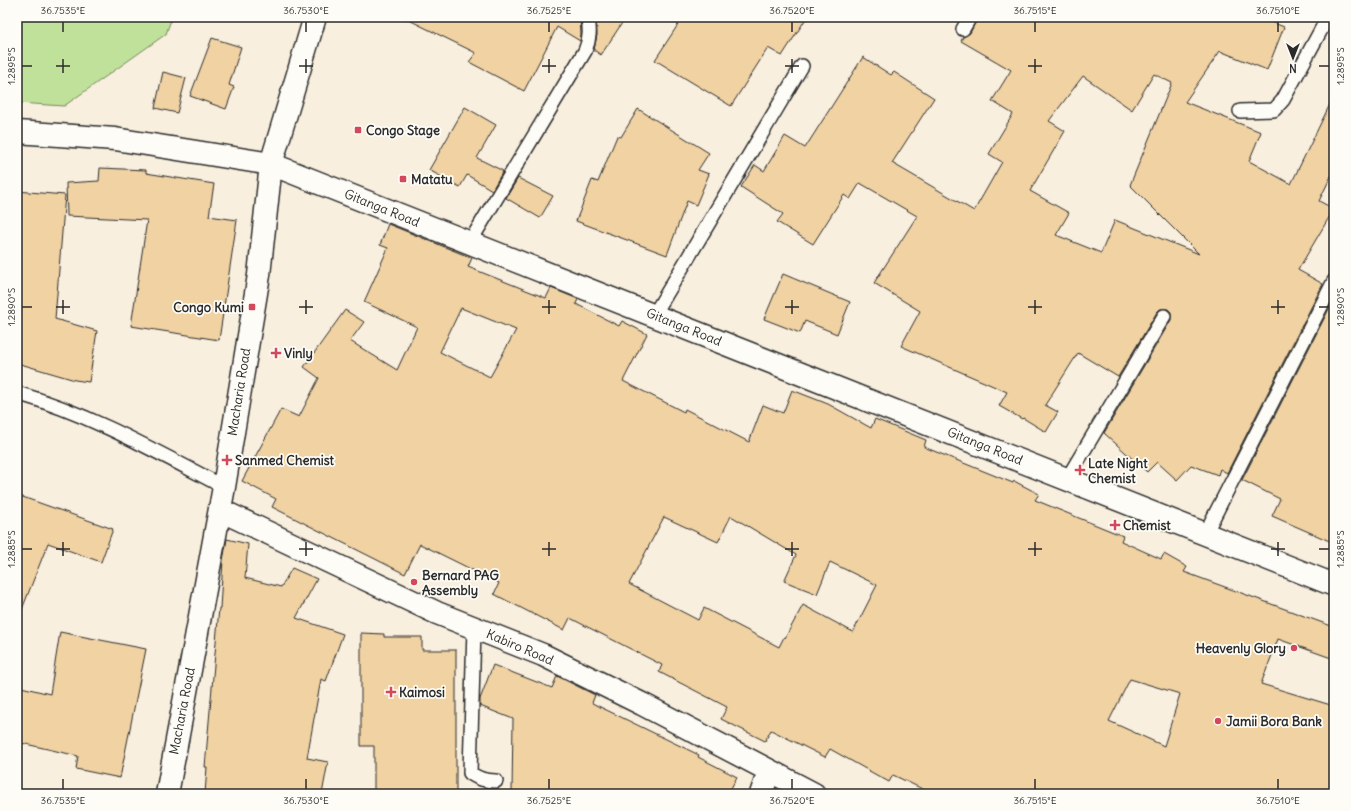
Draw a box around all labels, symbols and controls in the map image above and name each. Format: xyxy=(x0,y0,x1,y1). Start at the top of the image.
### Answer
text: 36.7535°E xyxy=(41,4,86,17)
text: 36.7530°E xyxy=(283,4,329,17)
text: 36.7525°E xyxy=(527,4,571,17)
text: 36.7520°E xyxy=(769,4,815,17)
text: 36.7515°E xyxy=(1013,4,1057,17)
text: 36.7510°E xyxy=(1256,4,1300,17)
north arrow xyxy=(1273,38,1313,78)
text: 1.2895°S xyxy=(5,47,18,85)
text: 1.2895°S xyxy=(1334,47,1347,85)
text: N xyxy=(1289,61,1297,75)
place label: Congo Stage xyxy=(366,122,440,139)
marker: Congo Stage xyxy=(353,125,363,135)
place label: Matatu xyxy=(411,171,453,188)
marker: Matatu xyxy=(398,174,408,184)
street label: Gitanga Road xyxy=(342,185,423,231)
text: 1.2890°S xyxy=(5,287,18,326)
text: 1.2890°S xyxy=(1334,287,1347,326)
place label: Congo Kumi xyxy=(173,299,244,316)
marker: Congo Kumi xyxy=(247,302,257,312)
street label: Gitanga Road xyxy=(644,304,725,350)
place label: Vinly xyxy=(284,345,313,362)
street label: Macharia Road xyxy=(224,347,254,437)
marker: Vinly xyxy=(271,348,281,358)
street label: Gitanga Road xyxy=(945,423,1026,469)
place label: Sanmed Chemist xyxy=(235,452,335,469)
marker: Sanmed Chemist xyxy=(222,455,232,465)
place label: Late Night Chemist xyxy=(1088,455,1148,487)
marker: Late Night Chemist xyxy=(1075,465,1085,475)
place label: Chemist xyxy=(1123,517,1171,534)
marker: Chemist xyxy=(1110,520,1120,530)
text: 1.2885°S xyxy=(5,530,18,568)
text: 1.2885°S xyxy=(1334,530,1347,568)
place label: Bernard PAG Assembly xyxy=(422,567,499,599)
marker: Bernard PAG Assembly xyxy=(409,577,419,587)
street label: Kabiro Road xyxy=(484,625,557,669)
place label: Heavenly Glory xyxy=(1196,640,1286,657)
marker: Heavenly Glory xyxy=(1289,643,1299,653)
street label: Macharia Road xyxy=(165,666,199,756)
place label: Kaimosi xyxy=(399,684,445,701)
marker: Kaimosi xyxy=(386,687,396,697)
place label: Jamii Bora Bank xyxy=(1226,713,1322,730)
marker: Jamii Bora Bank xyxy=(1213,716,1223,726)
text: 36.7535°E xyxy=(41,794,86,807)
text: 36.7530°E xyxy=(283,794,329,807)
text: 36.7525°E xyxy=(527,794,571,807)
text: 36.7520°E xyxy=(769,794,815,807)
text: 36.7515°E xyxy=(1013,794,1057,807)
text: 36.7510°E xyxy=(1256,794,1300,807)

